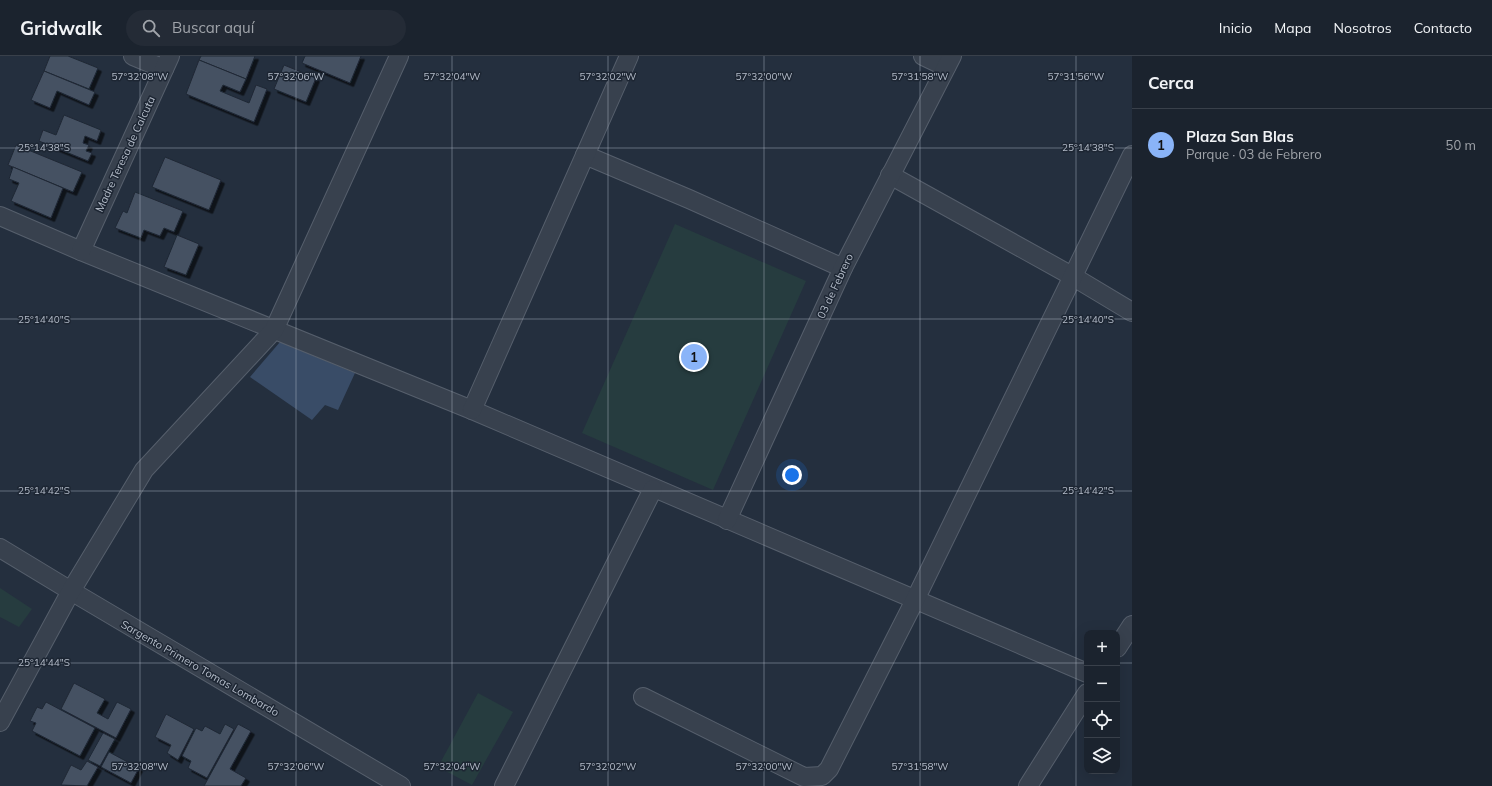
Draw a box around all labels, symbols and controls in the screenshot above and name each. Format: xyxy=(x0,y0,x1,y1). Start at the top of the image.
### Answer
search box xyxy=(126,10,406,46)
text: Gridwalk xyxy=(20,16,102,40)
icon: search xyxy=(140,17,162,39)
text: Buscar aquí xyxy=(172,18,254,37)
text: Inicio xyxy=(1219,19,1252,37)
text: Mapa xyxy=(1274,19,1312,37)
text: Nosotros xyxy=(1334,19,1392,37)
text: Contacto xyxy=(1414,19,1472,37)
text: 57°32'08"W xyxy=(112,70,168,83)
text: 57°32'06"W xyxy=(268,70,324,83)
text: 57°32'04"W xyxy=(424,70,480,83)
text: 57°32'02"W xyxy=(580,70,636,83)
text: 57°32'00"W xyxy=(736,70,792,83)
text: 57°31'58"W xyxy=(892,70,948,83)
text: 57°31'56"W xyxy=(1048,70,1104,83)
text: Cerca xyxy=(1148,72,1194,93)
street label: Madre Teresa de Calcuta xyxy=(92,94,158,214)
text: Plaza San Blas xyxy=(1186,127,1294,146)
text: 1 xyxy=(1157,137,1165,153)
text: 50 m xyxy=(1446,137,1476,153)
text: 25°14'38"S xyxy=(18,141,70,154)
text: 25°14'38"S xyxy=(1062,141,1114,154)
text: Parque · 03 de Febrero xyxy=(1186,146,1322,162)
street label: 03 de Febrero xyxy=(814,251,856,321)
text: 25°14'40"S xyxy=(18,313,70,326)
text: 25°14'40"S xyxy=(1062,313,1114,326)
pin: 1 xyxy=(681,342,707,372)
your location xyxy=(782,465,802,485)
text: 25°14'42"S xyxy=(18,484,70,497)
text: 25°14'42"S xyxy=(1062,484,1114,497)
street label: Sargento Primero Tomas Lombardo xyxy=(118,617,282,719)
map controls xyxy=(1084,630,1120,774)
button: + xyxy=(1084,630,1120,666)
text: 25°14'44"S xyxy=(18,656,70,669)
button: − xyxy=(1084,666,1120,702)
button: locate xyxy=(1084,702,1120,738)
button: layers xyxy=(1084,738,1120,774)
text: 57°32'08"W xyxy=(112,760,168,773)
text: 57°32'06"W xyxy=(268,760,324,773)
text: 57°32'04"W xyxy=(424,760,480,773)
text: 57°32'02"W xyxy=(580,760,636,773)
text: 57°32'00"W xyxy=(736,760,792,773)
text: 57°31'58"W xyxy=(892,760,948,773)

